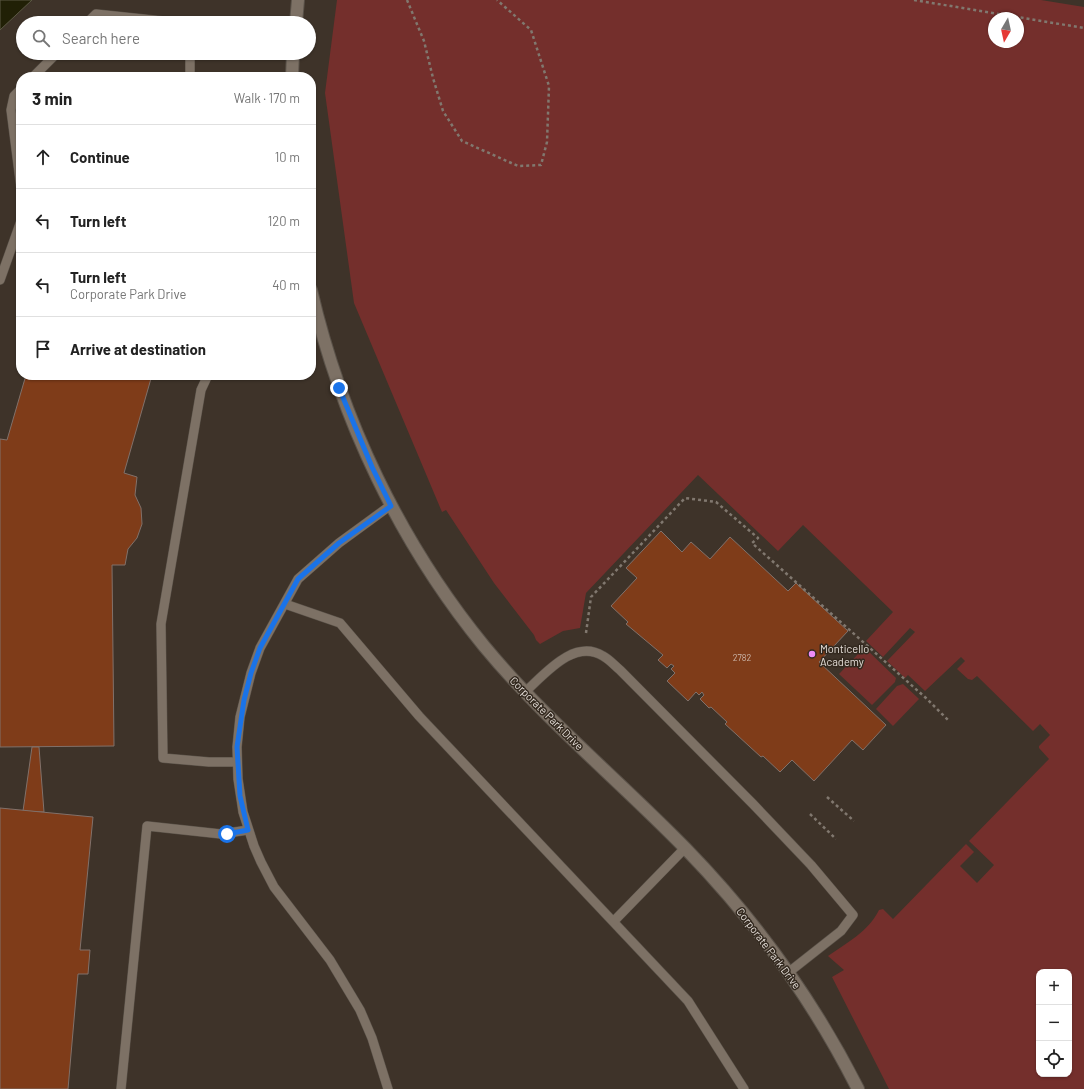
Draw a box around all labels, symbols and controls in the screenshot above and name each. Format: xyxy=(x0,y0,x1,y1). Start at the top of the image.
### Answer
north arrow xyxy=(988,12,1024,48)
search box xyxy=(16,16,316,60)
icon: search xyxy=(30,27,52,49)
text: Search here xyxy=(62,29,140,47)
text: 3 min xyxy=(32,88,72,108)
text: Walk · 170 m xyxy=(234,90,300,106)
icon: ahead xyxy=(32,146,54,168)
text: Continue xyxy=(70,148,130,166)
text: 10 m xyxy=(275,149,300,165)
icon: left xyxy=(32,210,54,232)
text: Turn left xyxy=(70,212,126,230)
text: 120 m xyxy=(268,213,300,229)
text: Turn left xyxy=(70,268,126,286)
icon: left xyxy=(32,274,54,296)
text: 40 m xyxy=(272,277,300,293)
text: Corporate Park Drive xyxy=(70,286,186,302)
icon: arrive xyxy=(32,338,54,360)
text: Arrive at destination xyxy=(70,340,206,358)
route end xyxy=(330,379,348,397)
place label: Monticello Academy xyxy=(820,642,869,668)
marker: Monticello Academy xyxy=(807,649,817,659)
house number: 2782 xyxy=(733,652,751,663)
street label: Corporate Park Drive xyxy=(508,674,586,752)
route start xyxy=(218,825,236,843)
street label: Corporate Park Drive xyxy=(734,905,804,991)
map controls xyxy=(1036,969,1072,1077)
button: + xyxy=(1036,969,1072,1005)
button: − xyxy=(1036,1005,1072,1041)
button: locate xyxy=(1036,1041,1072,1077)

